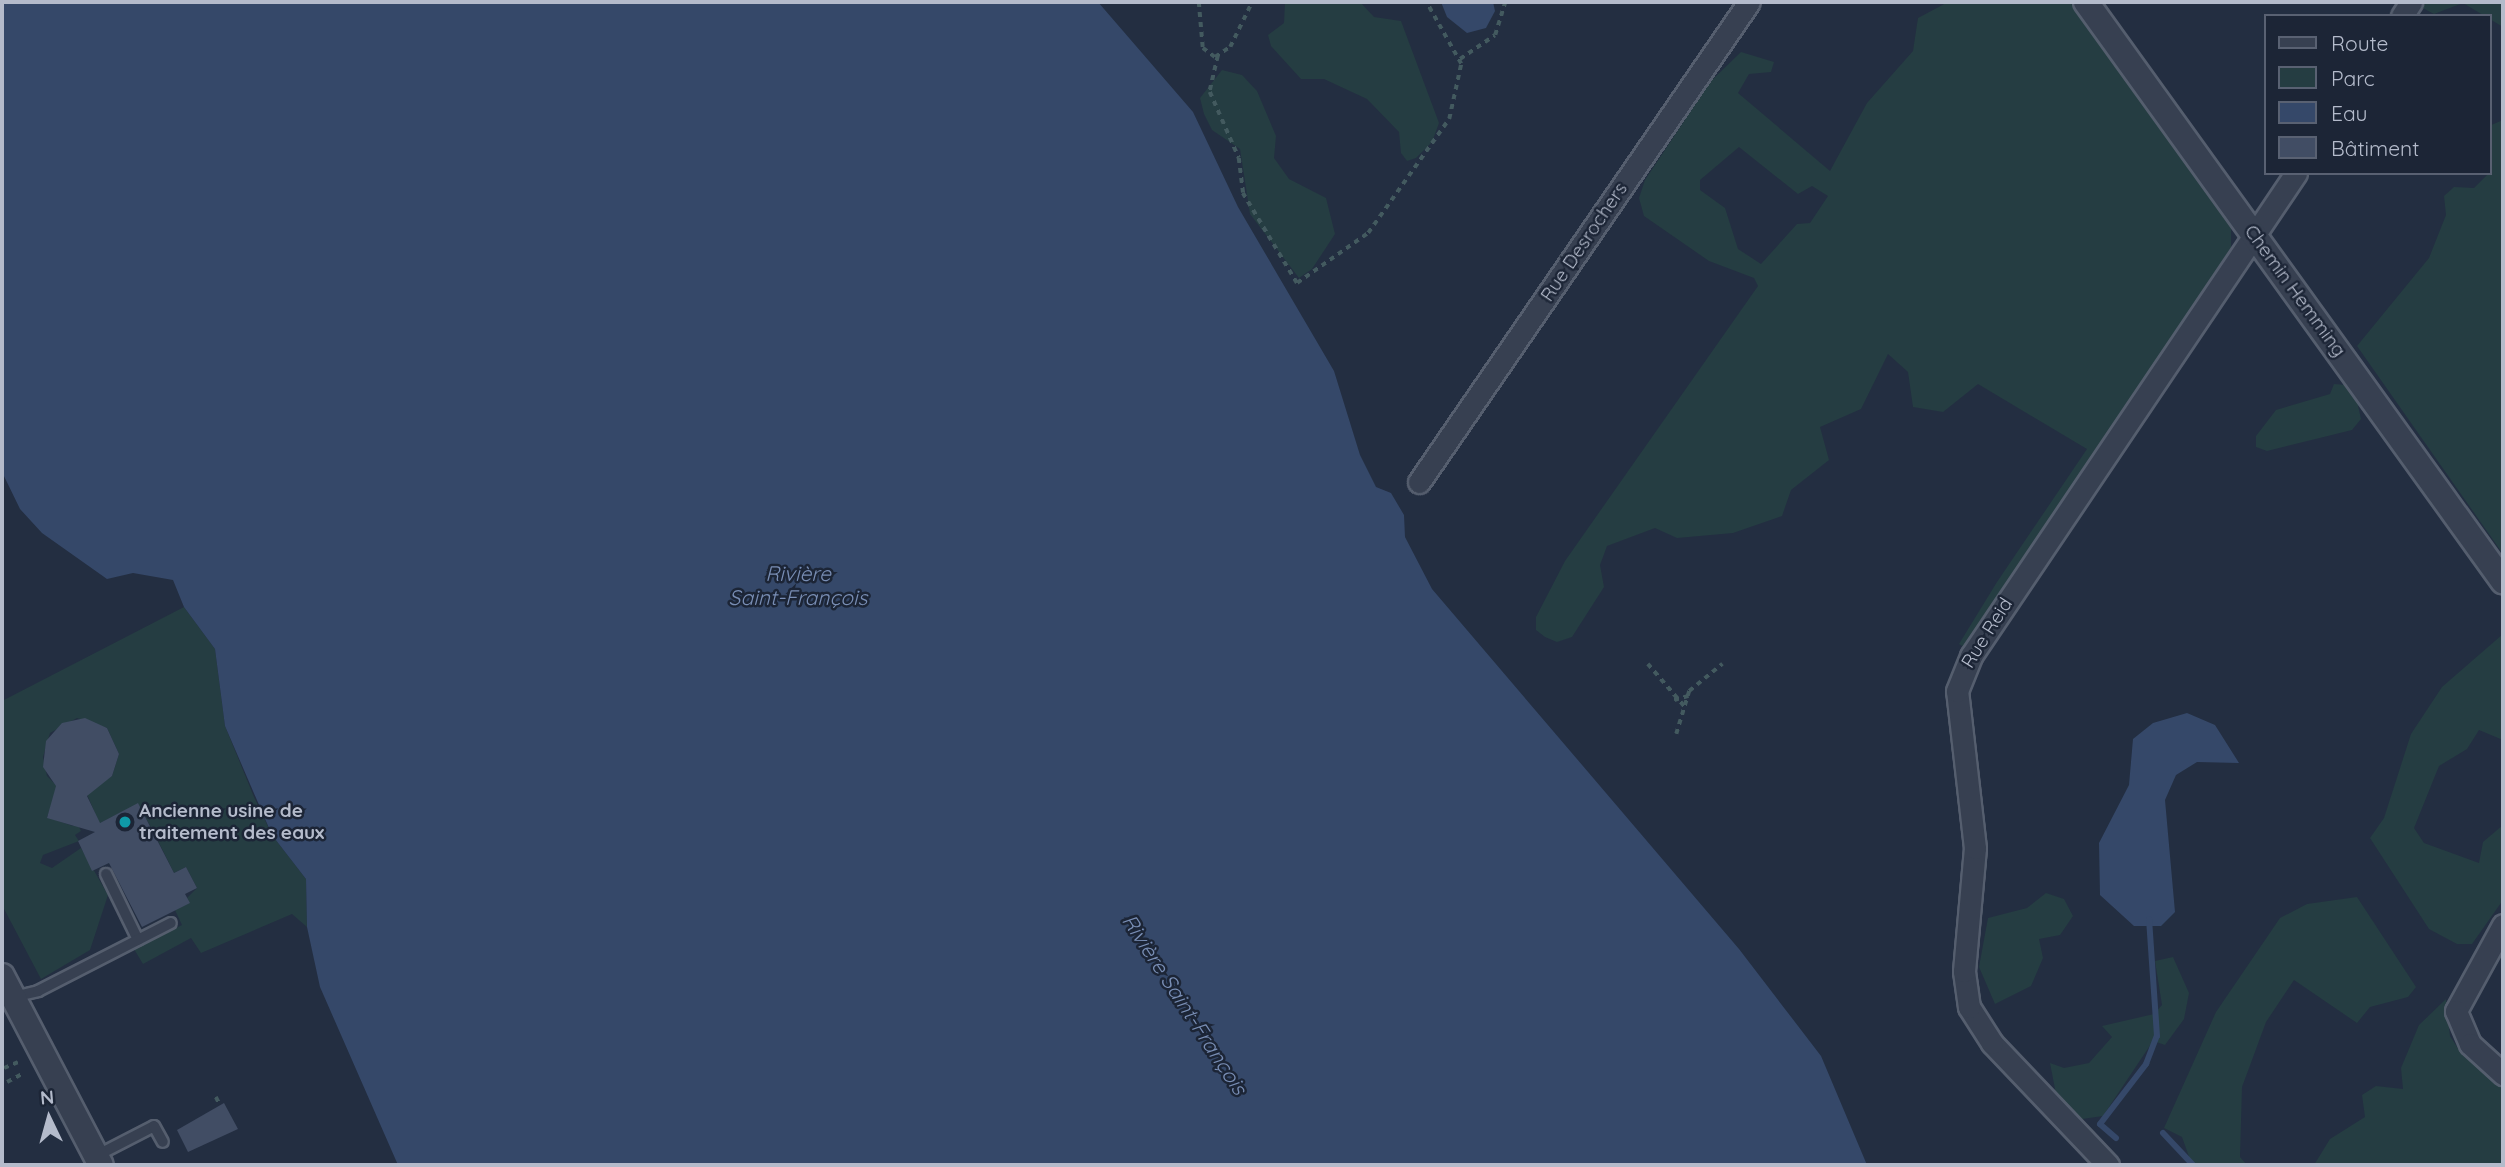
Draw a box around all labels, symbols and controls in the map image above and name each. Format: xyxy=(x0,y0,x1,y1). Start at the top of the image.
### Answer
legend xyxy=(2264,14,2491,175)
text: Route xyxy=(2331,30,2388,56)
text: Parc xyxy=(2331,65,2375,91)
text: Eau xyxy=(2331,100,2367,126)
text: Bâtiment xyxy=(2331,135,2419,161)
street label: Rue Desrochers xyxy=(1536,178,1632,306)
street label: Chemin Hemming xyxy=(2239,221,2351,361)
water label: Rivière Saint-François xyxy=(729,560,867,610)
street label: Rue Reid xyxy=(1957,594,2017,672)
place label: Ancienne usine de traitement des eaux xyxy=(139,800,324,844)
marker: Ancienne usine de traitement des eaux xyxy=(117,814,133,830)
water label: Rivière Saint-François xyxy=(1117,909,1253,1099)
north arrow xyxy=(14,1083,84,1153)
text: N xyxy=(39,1085,55,1110)

